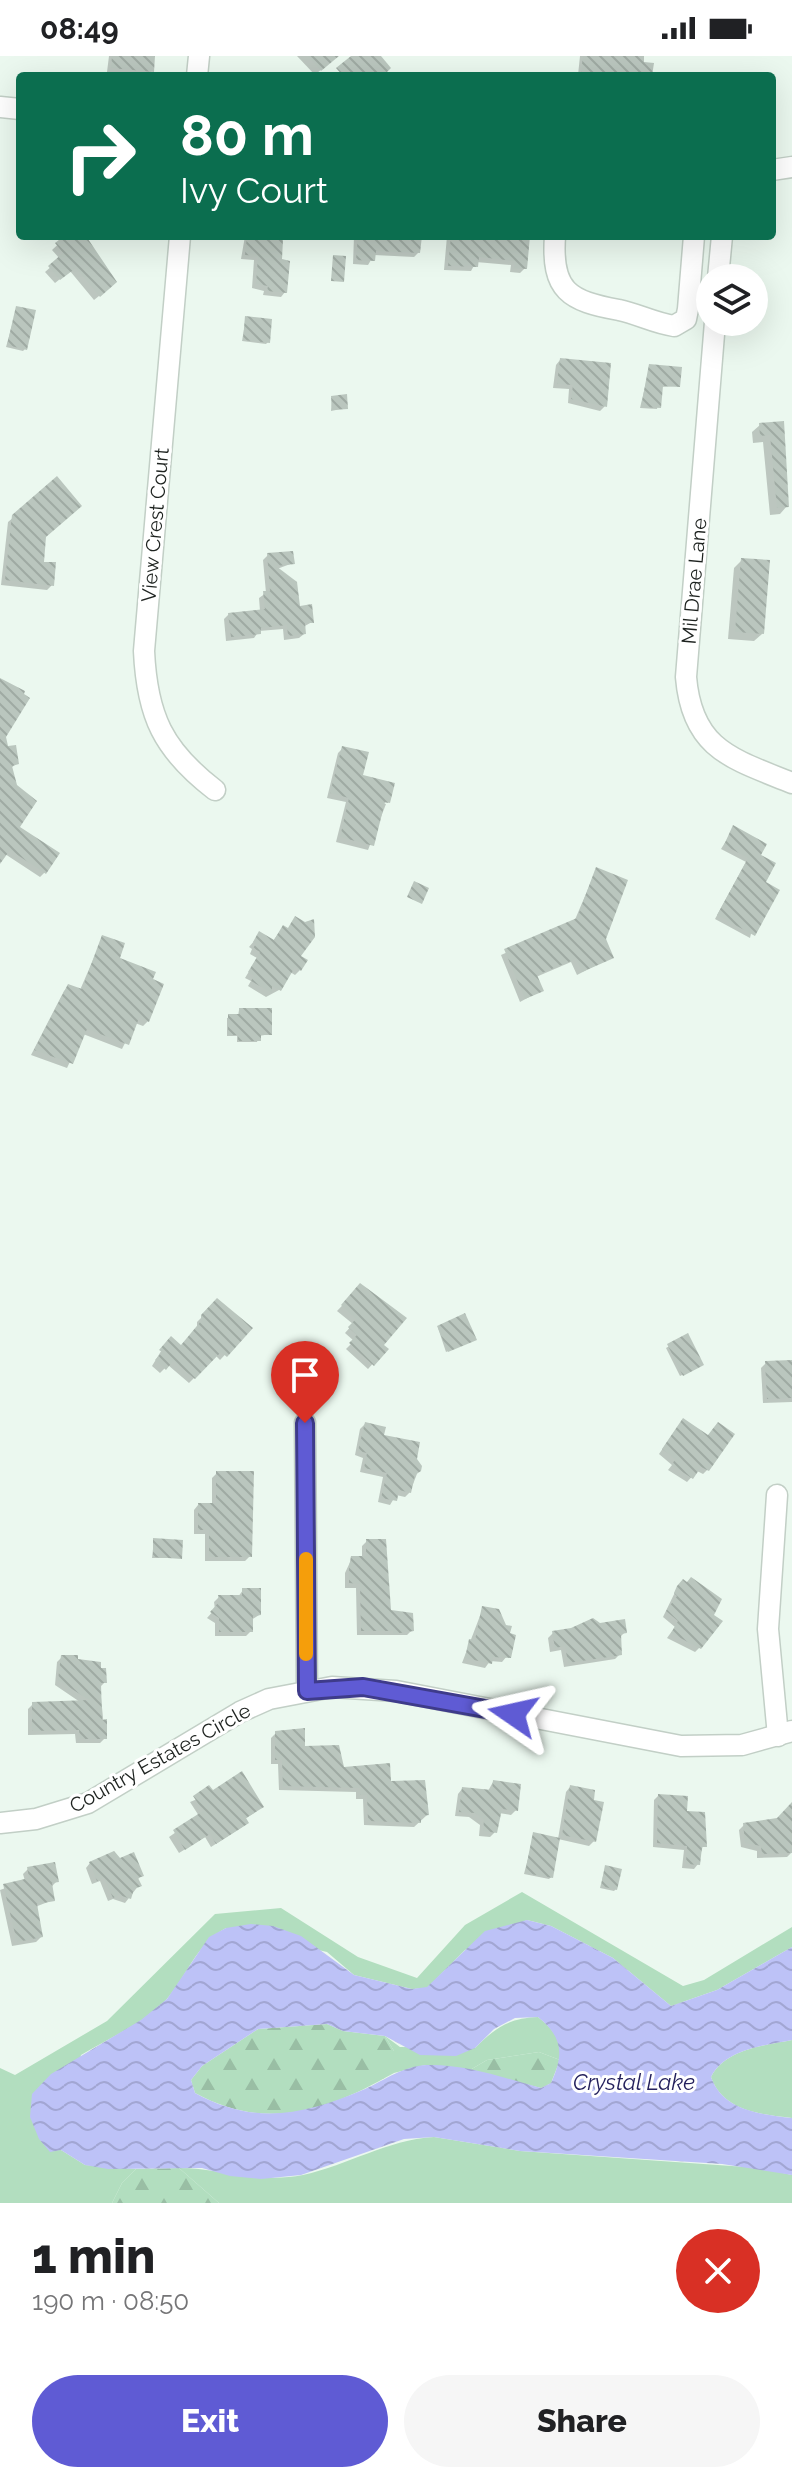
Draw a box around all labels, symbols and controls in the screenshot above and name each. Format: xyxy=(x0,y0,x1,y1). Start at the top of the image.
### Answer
text: 08:49 xyxy=(40,11,119,46)
text: 80 m xyxy=(180,102,314,168)
icon: right xyxy=(48,104,152,208)
text: Ivy Court xyxy=(180,169,328,211)
map controls xyxy=(696,264,768,336)
button: layers xyxy=(696,264,768,336)
street label: View Crest Court xyxy=(136,446,174,603)
street label: Mil Drae Lane xyxy=(677,517,712,645)
pin xyxy=(271,1341,339,1423)
icon: arrive xyxy=(283,1353,327,1397)
position arrow xyxy=(471,1672,555,1756)
street label: Country Estates Circle xyxy=(65,1698,255,1818)
water label: Crystal Lake xyxy=(573,2069,695,2095)
text: 1 min xyxy=(32,2228,155,2284)
button: close xyxy=(676,2229,760,2313)
text: 190 m · 08:50 xyxy=(32,2286,189,2316)
button: Exit xyxy=(32,2375,388,2467)
button: Share xyxy=(404,2375,760,2467)

